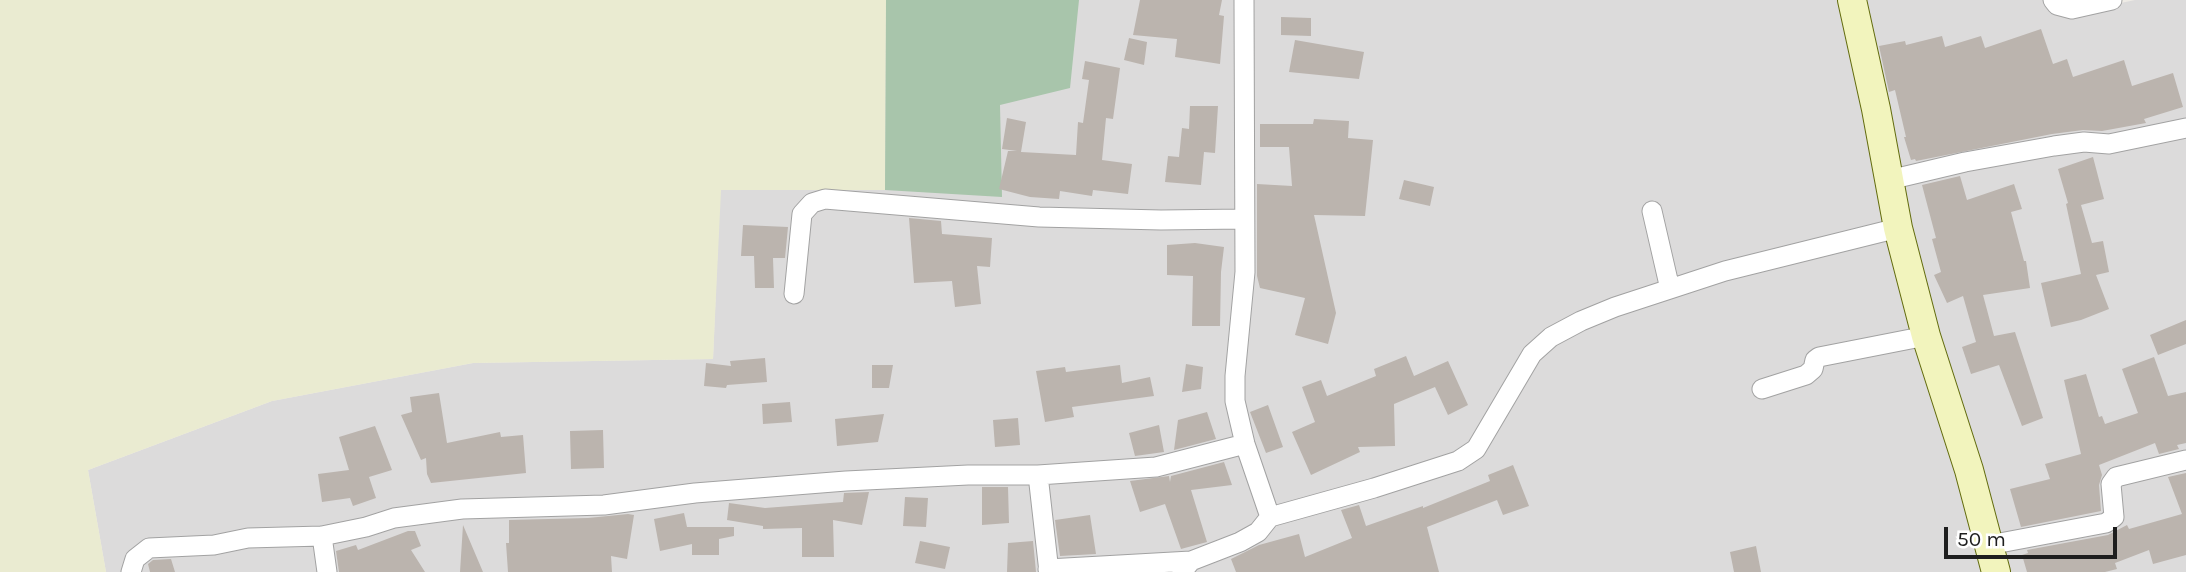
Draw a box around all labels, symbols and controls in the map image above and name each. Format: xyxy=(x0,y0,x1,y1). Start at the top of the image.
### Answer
scale bar xyxy=(1948,512,2121,556)
text: 50 m xyxy=(1957,527,2006,551)

